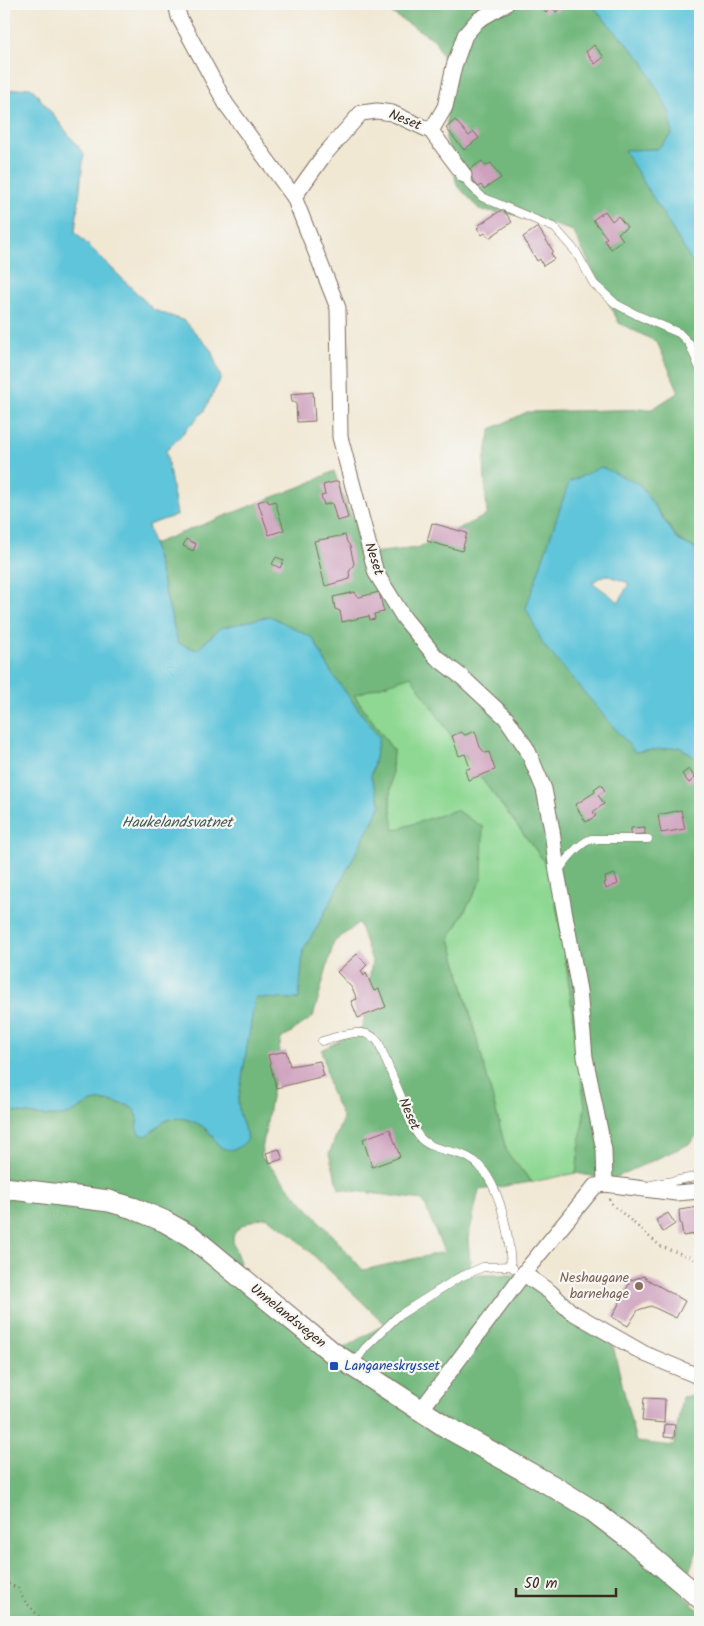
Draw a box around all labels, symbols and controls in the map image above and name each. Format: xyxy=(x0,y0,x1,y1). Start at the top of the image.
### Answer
street label: Neset xyxy=(385,104,425,137)
street label: Neset xyxy=(358,540,390,579)
water label: Haukelandsvatnet xyxy=(122,811,234,835)
street label: Neset xyxy=(392,1094,426,1134)
place label: Neshaugane barnehage xyxy=(559,1267,630,1305)
street label: Unnelandsvegen xyxy=(245,1278,331,1354)
marker: Neshaugane barnehage xyxy=(633,1280,645,1292)
place label: Langaneskrysset xyxy=(344,1355,441,1377)
marker: Langaneskrysset xyxy=(328,1360,340,1372)
scale bar xyxy=(516,1566,616,1598)
text: 50 m xyxy=(524,1572,558,1596)

